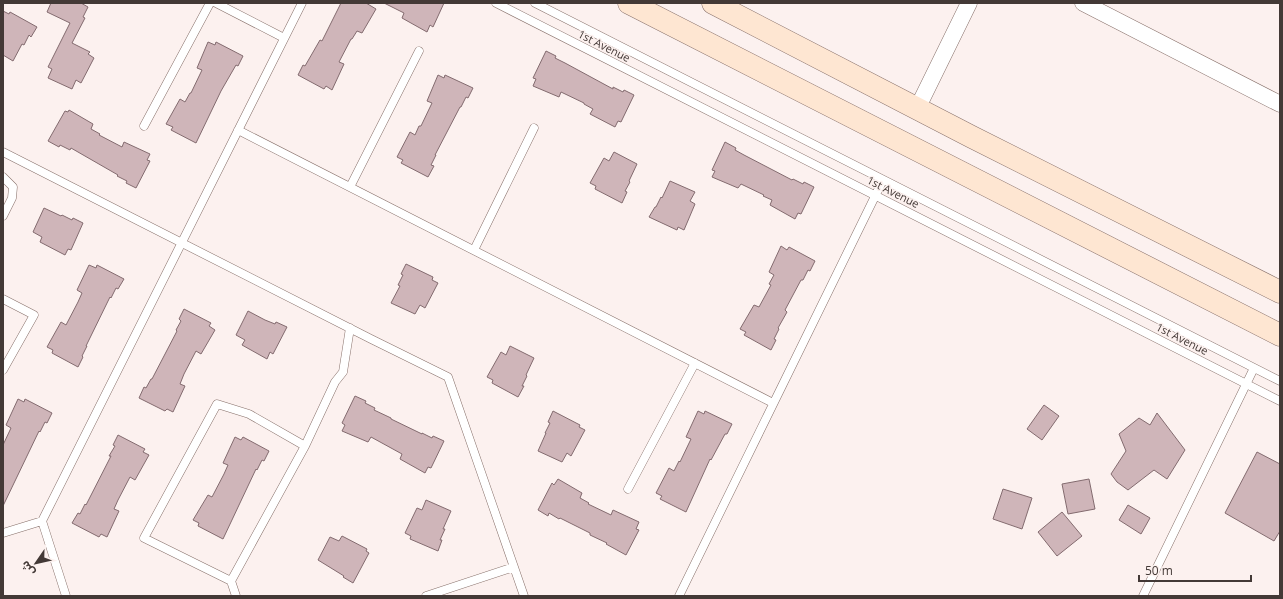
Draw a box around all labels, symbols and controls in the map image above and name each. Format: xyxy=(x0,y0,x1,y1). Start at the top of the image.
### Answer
street label: 1st Avenue xyxy=(576,26,633,65)
street label: 1st Avenue xyxy=(865,172,922,211)
street label: 1st Avenue xyxy=(1154,319,1211,358)
north arrow xyxy=(16,543,56,583)
scale bar xyxy=(1139,557,1251,583)
text: ش xyxy=(17,558,38,579)
text: 50 m xyxy=(1145,562,1173,579)

